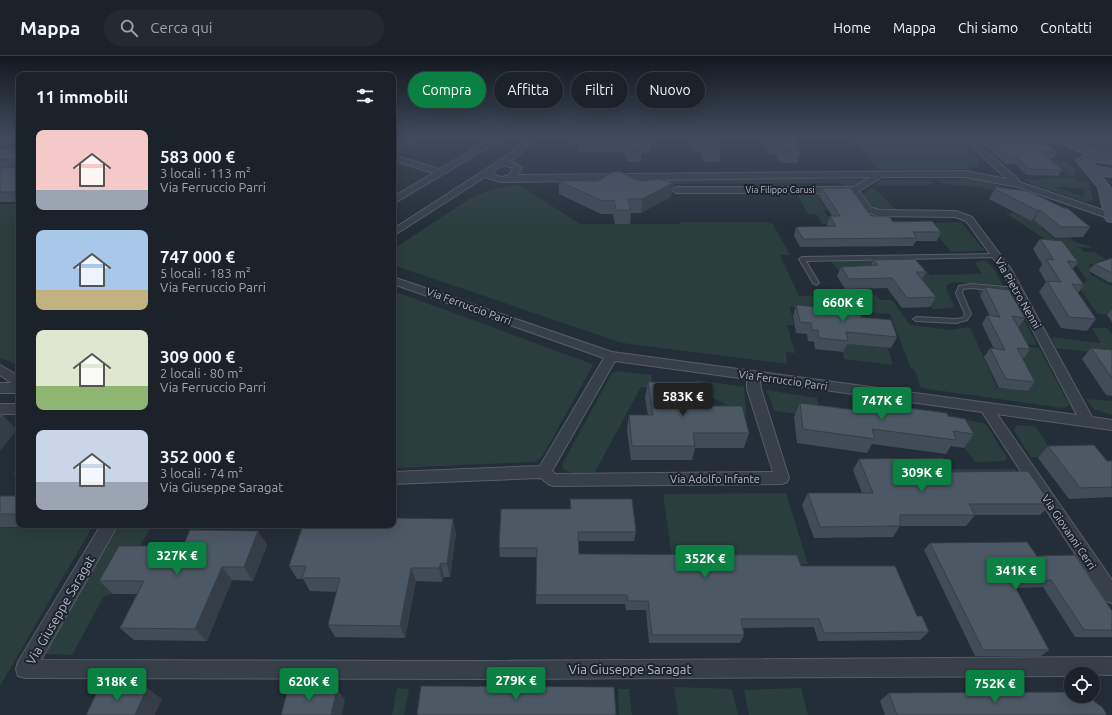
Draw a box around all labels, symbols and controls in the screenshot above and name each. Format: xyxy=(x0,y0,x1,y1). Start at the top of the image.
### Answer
search box xyxy=(104,10,384,46)
text: Mappa xyxy=(20,17,80,39)
icon: search xyxy=(118,17,140,39)
text: Cerca qui xyxy=(150,19,213,36)
text: Home xyxy=(833,20,871,36)
text: Mappa xyxy=(893,20,936,36)
text: Chi siamo xyxy=(958,20,1018,36)
text: Contatti xyxy=(1040,20,1092,36)
chip: Compra xyxy=(408,72,486,108)
chip: Affitta xyxy=(494,72,563,108)
chip: Filtri xyxy=(571,72,628,108)
chip: Nuovo xyxy=(636,72,705,108)
icon: filters xyxy=(354,85,376,107)
text: 11 immobili xyxy=(36,87,128,106)
icon: home xyxy=(68,146,116,194)
text: 583 000 € xyxy=(160,147,235,166)
text: 3 locali · 113 m² xyxy=(160,166,251,180)
text: Via Ferruccio Parri xyxy=(160,180,266,194)
street label: Via Filippo Carusi xyxy=(746,185,815,195)
icon: home xyxy=(68,246,116,294)
text: 747 000 € xyxy=(160,247,235,266)
street label: Via Pietro Nenni xyxy=(993,255,1043,331)
text: 5 locali · 183 m² xyxy=(160,266,251,280)
text: Via Ferruccio Parri xyxy=(160,280,266,294)
street label: Via Ferruccio Parri xyxy=(425,285,513,327)
pin: 660K € xyxy=(810,289,876,323)
text: 660K € xyxy=(822,295,864,309)
icon: home xyxy=(68,346,116,394)
text: 309 000 € xyxy=(160,347,235,366)
text: 2 locali · 80 m² xyxy=(160,366,243,380)
street label: Via Ferruccio Parri xyxy=(738,368,828,392)
text: Via Ferruccio Parri xyxy=(160,380,266,394)
pin: 583K € xyxy=(650,383,716,417)
pin: 747K € xyxy=(849,387,915,421)
text: 583K € xyxy=(662,389,704,403)
text: 747K € xyxy=(861,393,903,407)
icon: home xyxy=(68,446,116,494)
text: 352 000 € xyxy=(160,447,235,466)
pin: 309K € xyxy=(889,459,955,493)
text: 309K € xyxy=(901,465,943,479)
text: 3 locali · 74 m² xyxy=(160,466,243,480)
street label: Via Adolfo Infante xyxy=(670,473,760,485)
text: Via Giuseppe Saragat xyxy=(160,480,283,494)
street label: Via Giovanni Cerri xyxy=(1040,493,1098,571)
pin: 327K € xyxy=(144,542,210,576)
pin: 352K € xyxy=(672,545,738,579)
text: 327K € xyxy=(156,548,198,562)
text: 352K € xyxy=(684,551,726,565)
street label: Via Giuseppe Saragat xyxy=(23,553,97,667)
pin: 341K € xyxy=(983,557,1049,591)
text: 341K € xyxy=(995,563,1037,577)
street label: Via Giuseppe Saragat xyxy=(568,662,692,676)
pin: 279K € xyxy=(483,667,549,701)
map controls xyxy=(1064,667,1100,703)
button: locate xyxy=(1064,667,1100,703)
pin: 318K € xyxy=(84,668,150,702)
pin: 620K € xyxy=(276,668,342,702)
pin: 752K € xyxy=(962,670,1028,704)
text: 279K € xyxy=(495,673,537,687)
text: 318K € xyxy=(96,674,138,688)
text: 620K € xyxy=(288,674,330,688)
text: 752K € xyxy=(974,676,1016,690)

